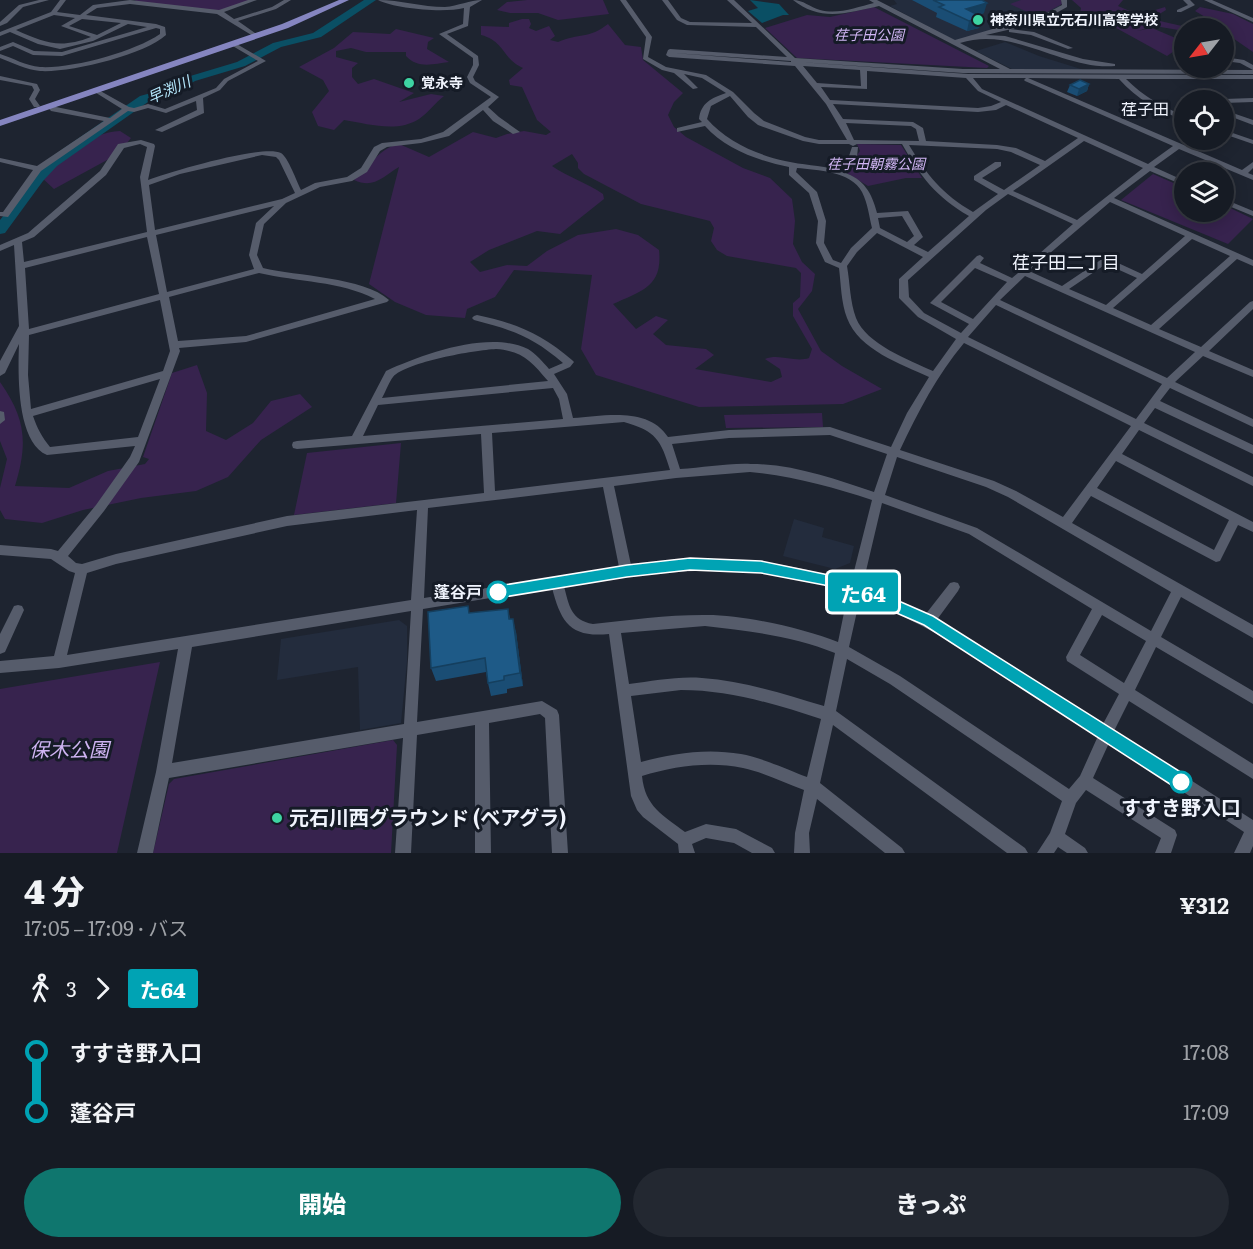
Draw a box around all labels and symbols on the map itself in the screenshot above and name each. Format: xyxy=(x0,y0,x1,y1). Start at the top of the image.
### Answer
place label: 神奈川県立元石川高等学校 xyxy=(990,9,1158,29)
marker: 神奈川県立元石川高等学校 xyxy=(971,13,985,27)
north arrow xyxy=(1174,18,1234,78)
park label: 荏子田公園 xyxy=(834,24,906,44)
water label: 早渕川 xyxy=(143,68,195,108)
place label: 覚永寺 xyxy=(421,72,463,92)
marker: 覚永寺 xyxy=(402,76,416,90)
district label: 荏子田 xyxy=(1121,96,1169,120)
park label: 荏子田朝霧公園 xyxy=(827,153,927,173)
district label: 荏子田二丁目 xyxy=(1012,248,1120,275)
line badge: た64 xyxy=(828,572,898,612)
place label: 蓬谷戸 xyxy=(434,579,482,603)
marker: 蓬谷戸 xyxy=(487,581,509,603)
park label: 保木公園 xyxy=(29,733,112,763)
marker: すすき野入口 xyxy=(1170,771,1192,793)
place label: すすき野入口 xyxy=(1121,791,1241,821)
place label: 元石川西グラウンド (ベアグラ) xyxy=(289,801,566,831)
marker: 元石川西グラウンド (ベアグラ) xyxy=(270,811,284,825)

